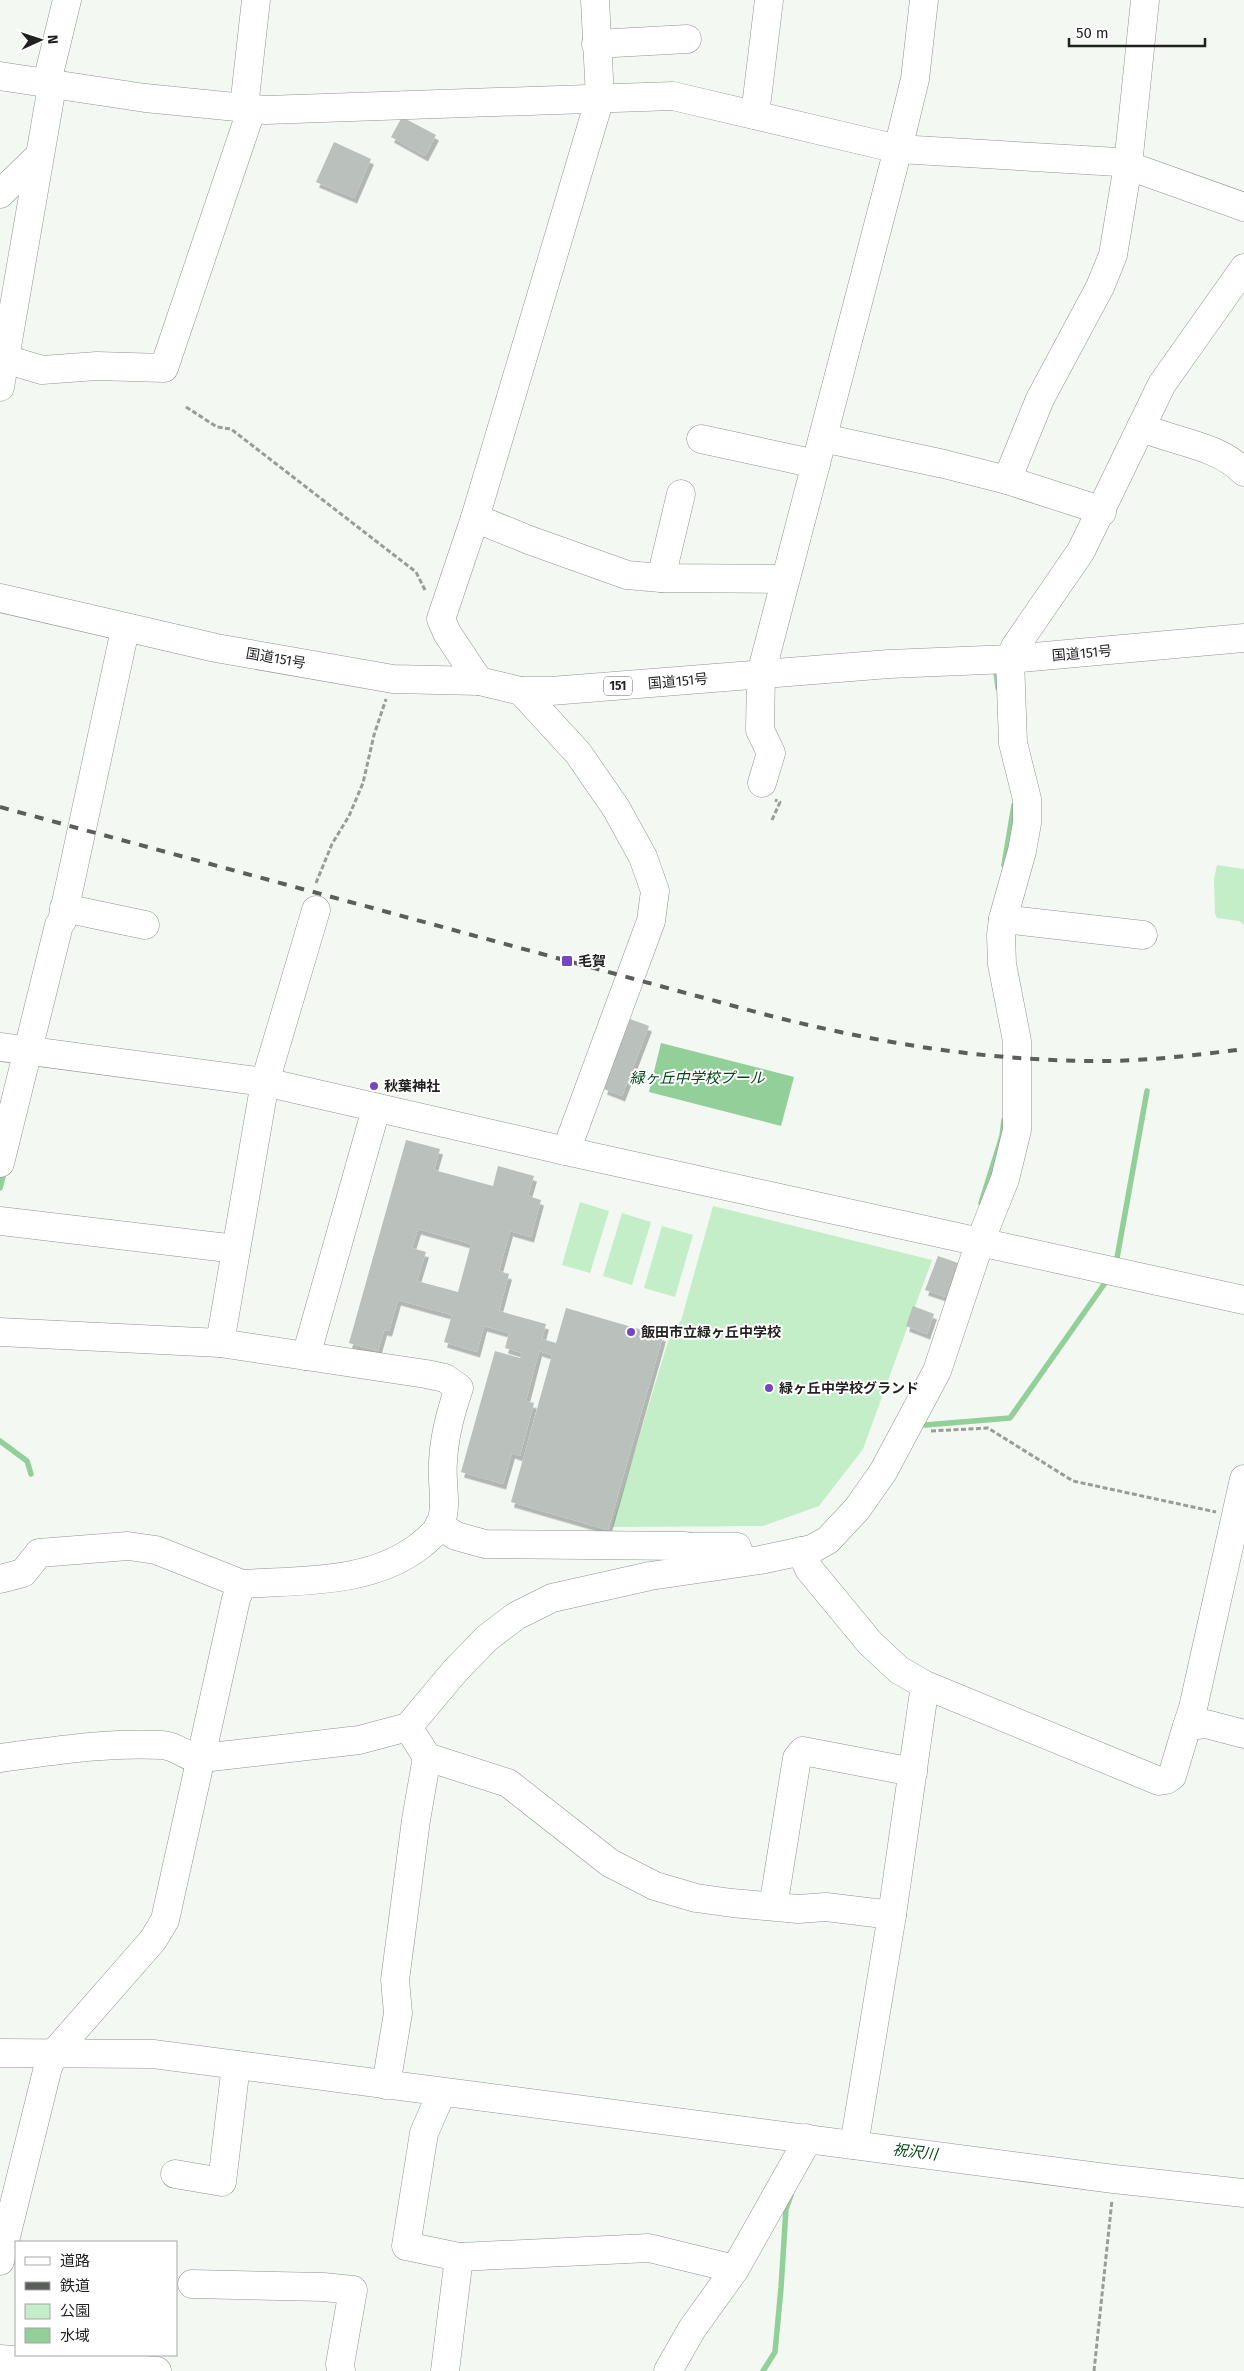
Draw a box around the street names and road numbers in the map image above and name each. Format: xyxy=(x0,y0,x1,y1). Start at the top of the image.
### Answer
street label: 国道151号 xyxy=(1051,642,1113,665)
street label: 国道151号 xyxy=(245,645,307,672)
street label: 国道151号 xyxy=(647,670,709,693)
road number: 151 xyxy=(604,676,632,696)

